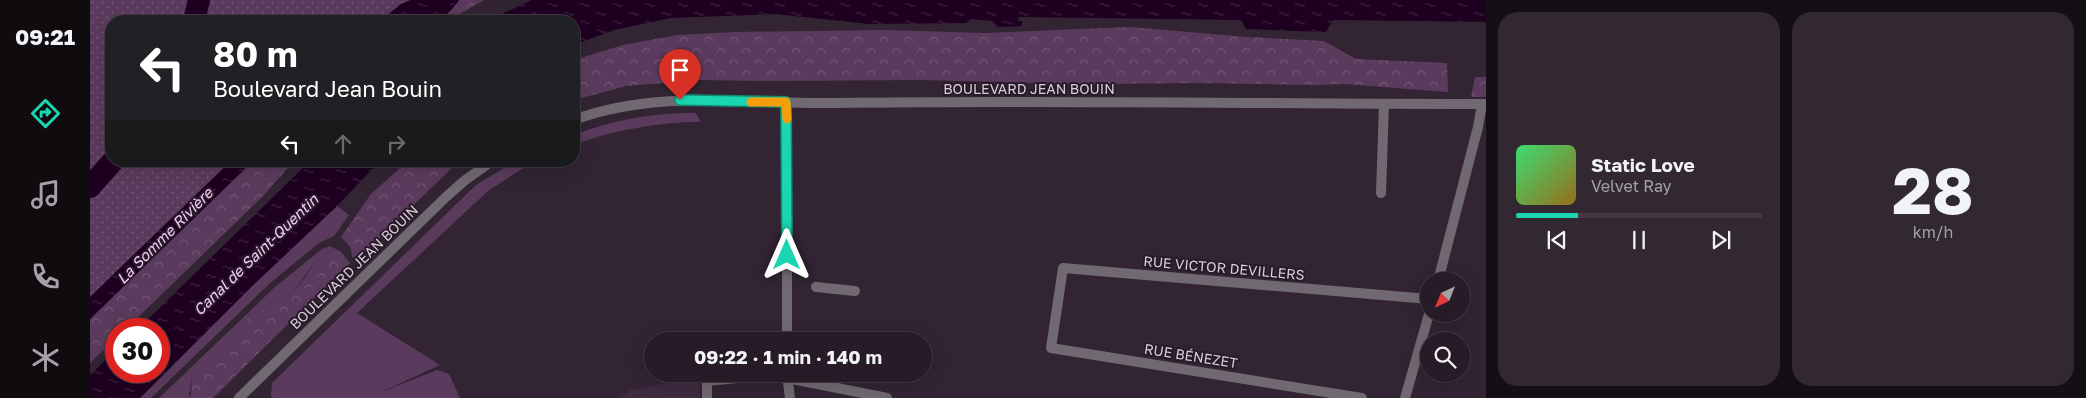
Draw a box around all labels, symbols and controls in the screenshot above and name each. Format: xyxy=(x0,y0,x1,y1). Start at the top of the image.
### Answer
text: 09:21 xyxy=(15,23,75,50)
text: 80 m xyxy=(213,33,298,75)
icon: left xyxy=(130,35,195,100)
pin xyxy=(659,49,701,100)
icon: arrive xyxy=(666,56,694,84)
text: Boulevard Jean Bouin xyxy=(213,75,442,102)
street label: BOULEVARD JEAN BOUIN xyxy=(943,80,1115,97)
icon: directions xyxy=(28,96,63,131)
icon: left xyxy=(276,130,304,158)
icon: ahead xyxy=(329,130,357,158)
icon: right xyxy=(382,130,410,158)
text: 28 xyxy=(1892,150,1974,228)
text: Static Love xyxy=(1591,153,1695,176)
text: Velvet Ray xyxy=(1591,176,1672,196)
icon: music xyxy=(28,177,63,212)
water label: La Somme Rivière xyxy=(113,183,217,287)
water label: Canal de Saint-Quentin xyxy=(189,189,322,319)
street label: BOULEVARD JEAN BOUIN xyxy=(286,201,421,332)
text: km/h xyxy=(1913,222,1953,242)
icon: previous xyxy=(1543,226,1571,254)
icon: pause xyxy=(1625,226,1653,254)
icon: next xyxy=(1707,226,1735,254)
position arrow xyxy=(760,228,812,280)
street label: RUE VICTOR DEVILLERS xyxy=(1143,252,1305,283)
icon: phone xyxy=(28,259,63,294)
north arrow xyxy=(1420,272,1470,322)
map controls xyxy=(1420,272,1470,382)
speed limit sign: 30 xyxy=(105,318,170,383)
button: search xyxy=(1420,332,1470,382)
icon: climate xyxy=(28,340,63,375)
street label: RUE BÉNEZET xyxy=(1143,340,1239,371)
text: 09:22 · 1 min · 140 m xyxy=(694,345,882,368)

